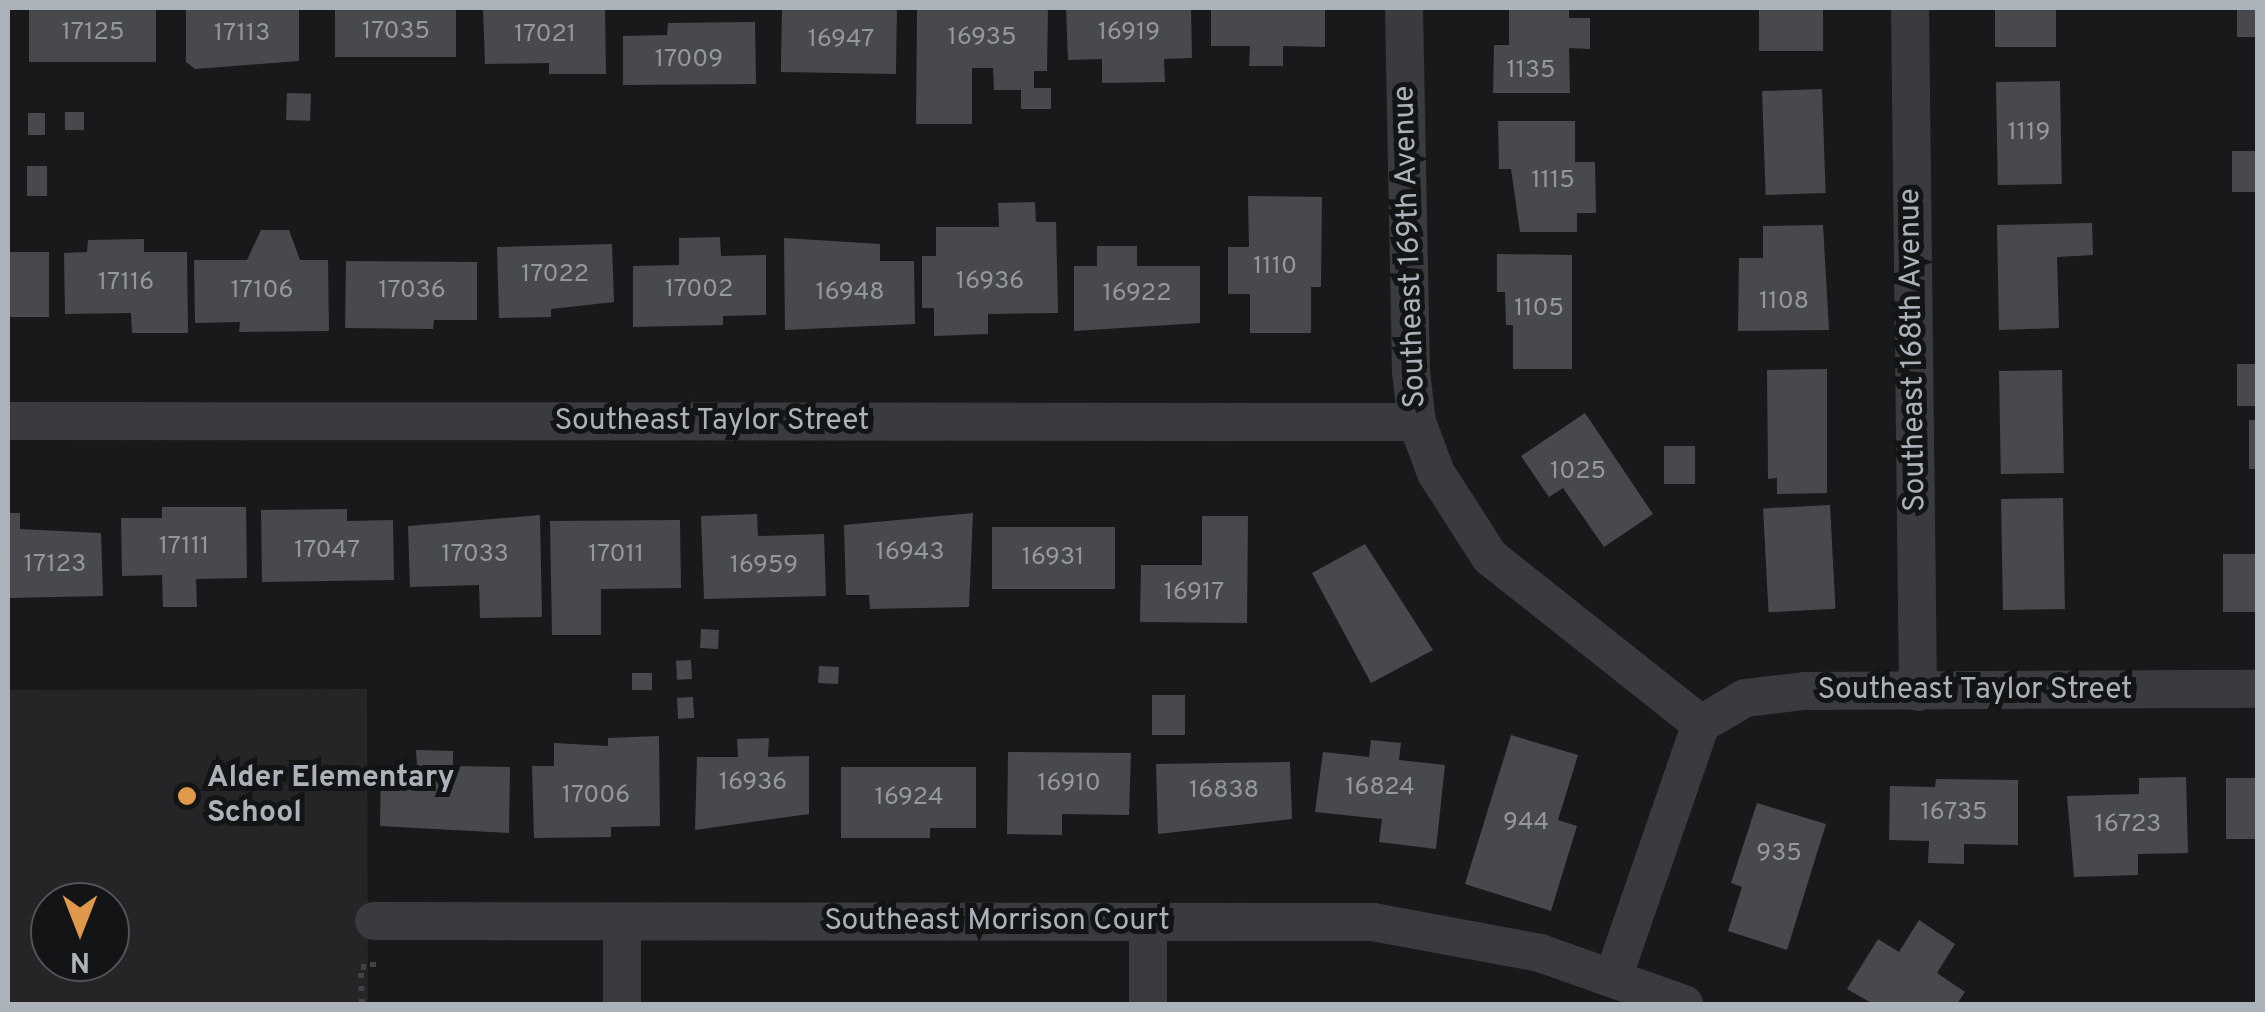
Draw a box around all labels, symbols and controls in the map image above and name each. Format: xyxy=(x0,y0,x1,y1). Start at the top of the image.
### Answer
house number: 17035 xyxy=(362,17,430,47)
house number: 17125 xyxy=(62,18,124,48)
house number: 16919 xyxy=(1098,18,1160,48)
house number: 17113 xyxy=(214,19,270,49)
house number: 17021 xyxy=(514,20,576,50)
house number: 16935 xyxy=(948,23,1016,53)
house number: 16947 xyxy=(808,25,874,55)
house number: 17009 xyxy=(655,45,723,75)
house number: 1135 xyxy=(1506,56,1556,86)
street label: Southeast 169th Avenue xyxy=(1387,84,1435,410)
house number: 1119 xyxy=(2008,118,2050,148)
house number: 1115 xyxy=(1531,166,1575,196)
street label: Southeast 168th Avenue xyxy=(1893,187,1935,513)
house number: 1110 xyxy=(1253,252,1297,282)
house number: 17022 xyxy=(521,260,589,290)
house number: 16936 xyxy=(956,267,1024,297)
house number: 17116 xyxy=(98,268,154,298)
house number: 17002 xyxy=(665,275,733,305)
house number: 17106 xyxy=(230,276,294,306)
house number: 17036 xyxy=(378,276,446,306)
house number: 16948 xyxy=(815,278,885,308)
house number: 16922 xyxy=(1103,279,1171,309)
house number: 1108 xyxy=(1759,287,1809,317)
house number: 1105 xyxy=(1514,294,1564,324)
street label: Southeast Taylor Street xyxy=(554,404,870,440)
house number: 1025 xyxy=(1550,457,1606,487)
house number: 17111 xyxy=(159,532,209,562)
house number: 17047 xyxy=(294,536,360,566)
house number: 16943 xyxy=(876,538,944,568)
house number: 17033 xyxy=(441,540,509,570)
house number: 17011 xyxy=(588,540,644,570)
house number: 16931 xyxy=(1022,543,1084,573)
house number: 17123 xyxy=(24,550,86,580)
house number: 16959 xyxy=(730,551,798,581)
house number: 16917 xyxy=(1164,578,1224,608)
street label: Southeast Taylor Street xyxy=(1817,673,2133,709)
place label: Alder Elementary School xyxy=(207,761,454,832)
house number: 16936 xyxy=(719,768,787,798)
house number: 16910 xyxy=(1037,769,1101,799)
house number: 16824 xyxy=(1345,773,1415,803)
house number: 16838 xyxy=(1189,776,1259,806)
house number: 17006 xyxy=(562,781,630,811)
house number: 16924 xyxy=(875,783,943,813)
marker: Alder Elementary School xyxy=(176,785,198,807)
house number: 16735 xyxy=(1921,798,1987,828)
house number: 944 xyxy=(1503,808,1549,838)
house number: 16723 xyxy=(2095,810,2161,840)
house number: 935 xyxy=(1756,839,1802,869)
north arrow xyxy=(30,882,130,982)
street label: Southeast Morrison Court xyxy=(824,904,1170,940)
text: N xyxy=(70,942,90,978)

